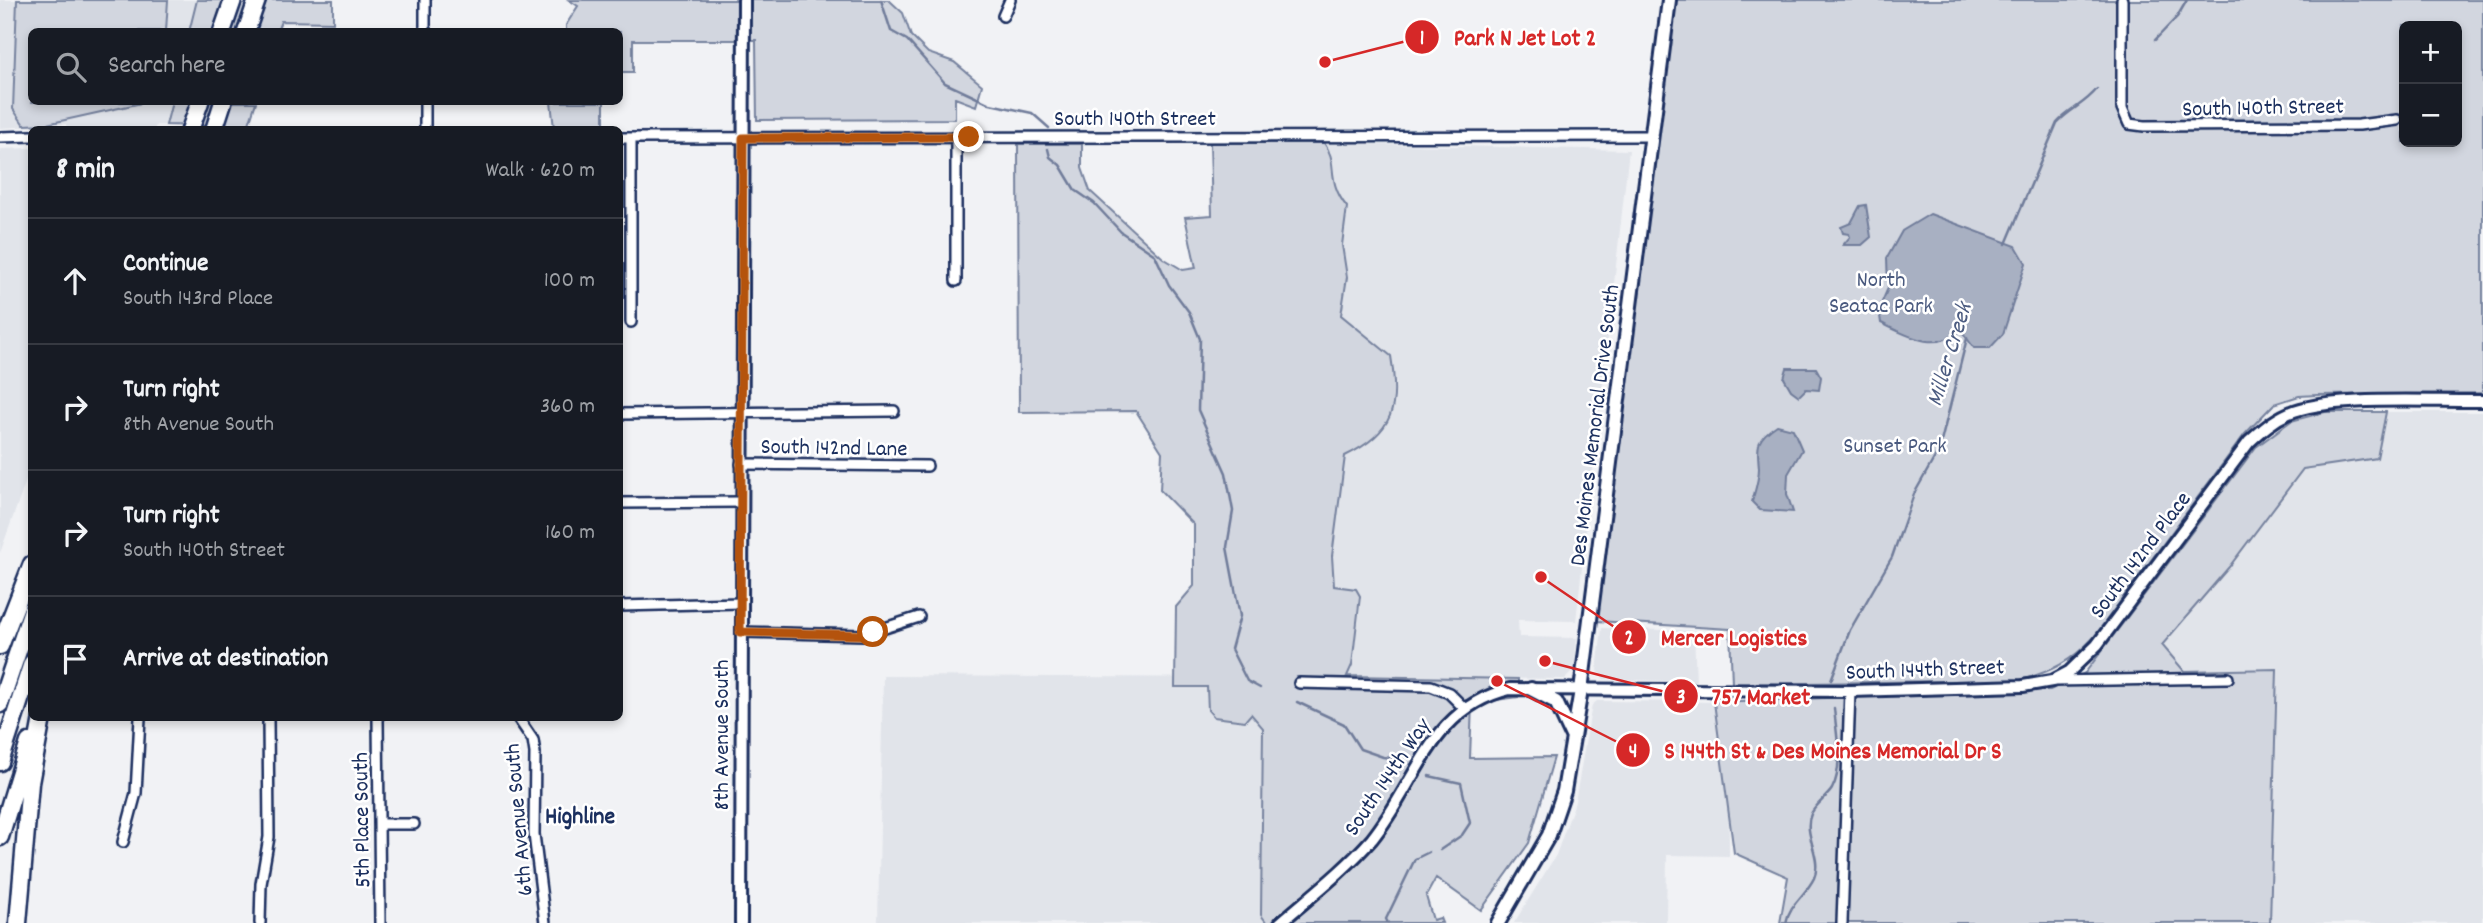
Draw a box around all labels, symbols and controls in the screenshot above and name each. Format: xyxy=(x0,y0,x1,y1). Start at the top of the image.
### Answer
callout: Park N Jet Lot 2 xyxy=(1404,14,1610,59)
map controls xyxy=(2399,21,2462,147)
button: + xyxy=(2399,21,2462,84)
text: Park N Jet Lot 2 xyxy=(1454,23,1596,57)
text: 1 xyxy=(1420,25,1424,55)
search box xyxy=(28,28,623,105)
icon: search xyxy=(52,48,90,86)
text: Search here xyxy=(108,48,226,85)
button: − xyxy=(2399,84,2462,147)
street label: South 140th Street xyxy=(2182,92,2344,127)
street label: South 140th Street xyxy=(1054,104,1216,137)
route end xyxy=(953,121,984,152)
text: 8 min xyxy=(56,150,115,193)
text: Walk · 620 m xyxy=(485,155,595,188)
text: Continue xyxy=(123,246,208,283)
icon: ahead xyxy=(56,262,94,300)
text: 100 m xyxy=(544,265,595,298)
park label: North Seatac Park xyxy=(1829,265,1933,324)
text: South 143rd Place xyxy=(123,283,273,316)
street label: Des Moines Memorial Drive South xyxy=(1563,283,1630,568)
water label: Miller Creek xyxy=(1919,297,1983,411)
text: Turn right xyxy=(123,372,220,409)
icon: right xyxy=(56,388,94,426)
text: 360 m xyxy=(540,391,595,424)
text: 8th Avenue South xyxy=(123,409,274,442)
park label: Sunset Park xyxy=(1843,431,1947,464)
street label: South 142nd Lane xyxy=(760,432,908,467)
street label: South 142nd Place xyxy=(2083,485,2201,627)
text: Turn right xyxy=(123,498,220,535)
icon: right xyxy=(56,514,94,552)
text: 160 m xyxy=(545,517,595,550)
text: South 140th Street xyxy=(123,535,285,568)
callout: Mercer Logistics xyxy=(1611,614,1821,659)
route start xyxy=(857,616,888,647)
text: Mercer Logistics xyxy=(1661,623,1807,657)
text: 2 xyxy=(1624,625,1634,655)
icon: arrive xyxy=(56,640,94,678)
text: Arrive at destination xyxy=(123,641,328,678)
street label: South 144th Street xyxy=(1845,652,2005,691)
street label: 8th Avenue South xyxy=(707,659,740,811)
callout: 757 Market xyxy=(1663,673,1825,718)
text: 757 Market xyxy=(1712,682,1810,716)
text: 3 xyxy=(1676,684,1686,714)
street label: South 144th Way xyxy=(1337,712,1441,844)
callout: S 144th St & Des Moines Memorial Dr S xyxy=(1615,727,2015,772)
text: S 144th St & Des Moines Memorial Dr S xyxy=(1664,736,2002,770)
text: 4 xyxy=(1629,738,1637,768)
street label: 6th Avenue South xyxy=(497,742,544,897)
street label: 5th Place South xyxy=(346,752,381,888)
district label: Highline xyxy=(545,801,615,835)

